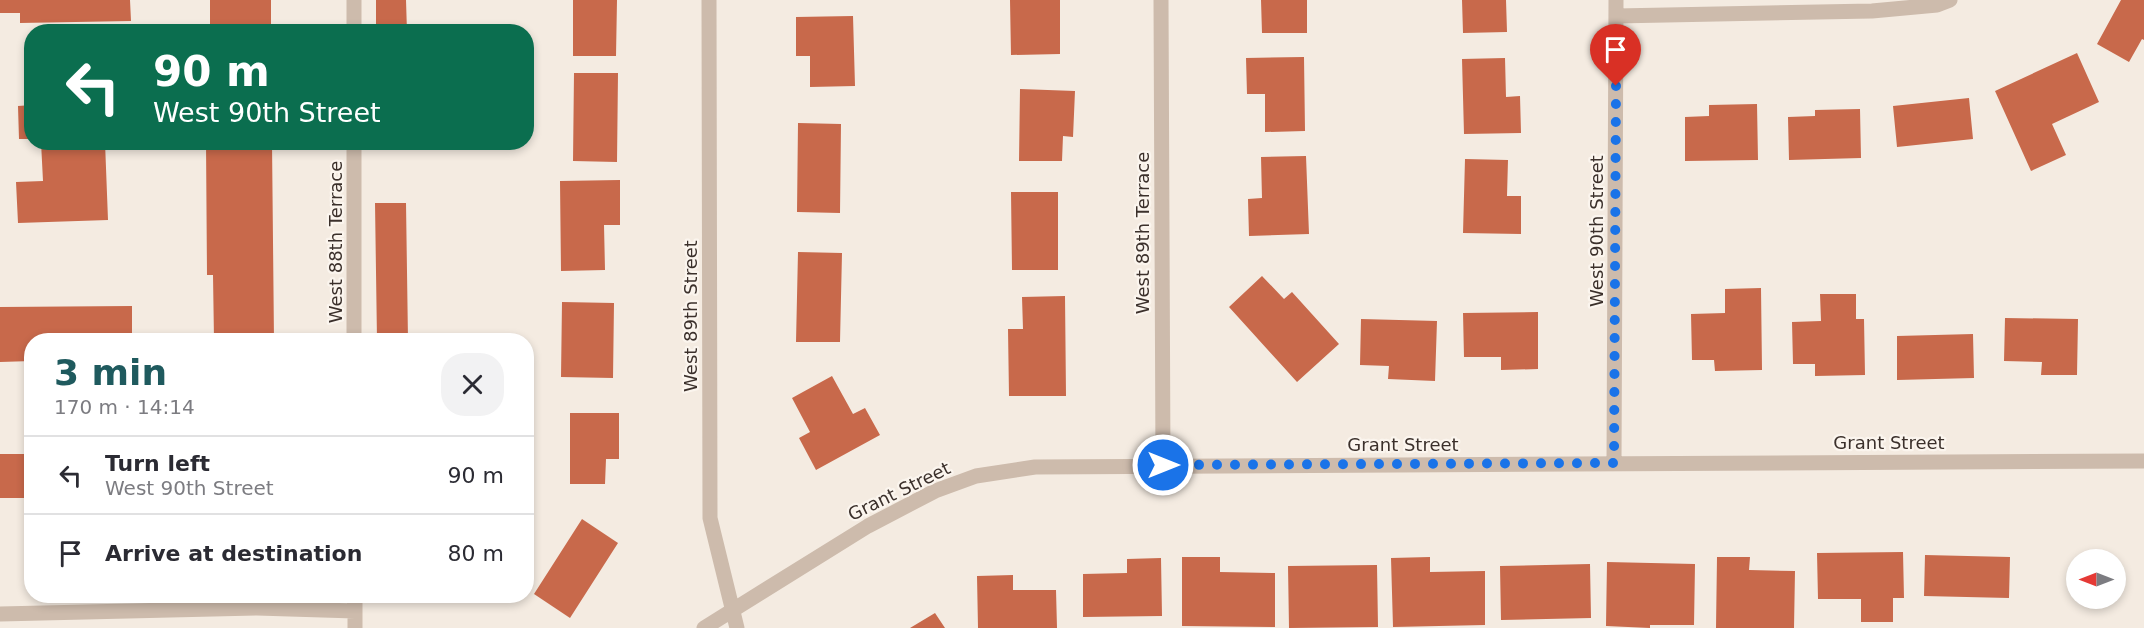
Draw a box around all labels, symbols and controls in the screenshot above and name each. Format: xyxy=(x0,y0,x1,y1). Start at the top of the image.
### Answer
pin xyxy=(1590,24,1641,86)
icon: arrive xyxy=(1599,33,1632,66)
text: 90 m xyxy=(153,47,270,96)
icon: left xyxy=(54,48,132,126)
text: West 90th Street xyxy=(153,97,381,128)
street label: West 89th Terrace xyxy=(1132,152,1153,314)
street label: West 90th Street xyxy=(1586,155,1607,307)
street label: West 88th Terrace xyxy=(325,161,346,323)
street label: West 89th Street xyxy=(680,240,701,392)
text: 3 min xyxy=(54,352,167,393)
button: close xyxy=(441,353,504,416)
text: 170 m · 14:14 xyxy=(54,395,195,419)
street label: Grant Street xyxy=(1833,432,1945,453)
position arrow xyxy=(1131,433,1195,497)
street label: Grant Street xyxy=(1347,434,1459,455)
text: Turn left xyxy=(105,451,210,476)
street label: Grant Street xyxy=(844,457,954,525)
icon: left xyxy=(54,459,87,492)
text: 90 m xyxy=(448,463,504,488)
text: West 90th Street xyxy=(105,476,274,500)
icon: arrive xyxy=(54,537,87,570)
text: Arrive at destination xyxy=(105,541,362,566)
text: 80 m xyxy=(448,541,504,566)
north arrow xyxy=(2066,549,2126,609)
map controls xyxy=(2066,549,2126,609)

